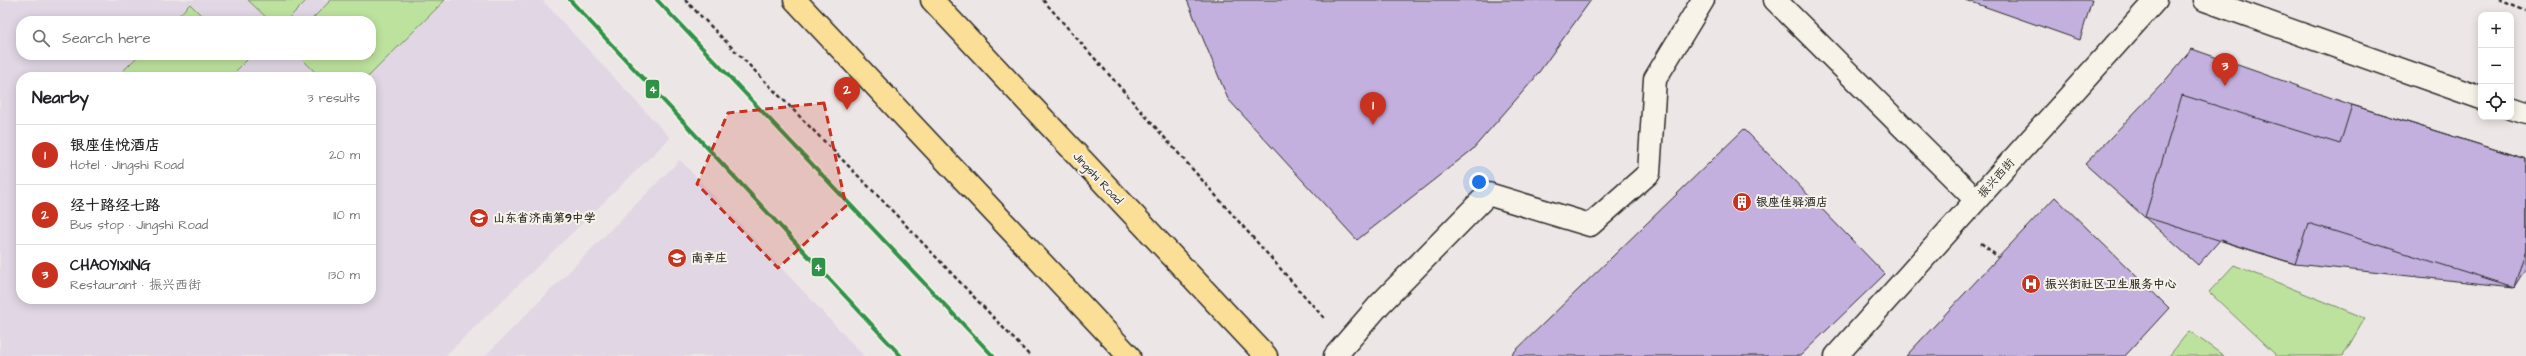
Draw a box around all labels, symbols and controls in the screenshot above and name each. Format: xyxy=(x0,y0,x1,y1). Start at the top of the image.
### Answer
map controls xyxy=(2478,12,2514,120)
button: + xyxy=(2478,12,2514,48)
search box xyxy=(16,16,376,60)
icon: search xyxy=(30,27,52,49)
text: Search here xyxy=(62,28,151,49)
button: − xyxy=(2478,48,2514,84)
pin: 3 xyxy=(2212,53,2238,86)
pin: 2 xyxy=(834,77,860,110)
line badge: 4 xyxy=(645,79,660,99)
text: 4 xyxy=(649,82,657,97)
button: locate xyxy=(2478,84,2514,120)
text: Nearby xyxy=(32,86,89,110)
text: 3 results xyxy=(307,89,360,107)
pin: 1 xyxy=(1360,92,1386,125)
text: 银座佳悦酒店 xyxy=(70,135,160,156)
text: 1 xyxy=(44,146,46,164)
text: 20 m xyxy=(329,146,360,164)
street label: Jingshi Road xyxy=(1068,148,1127,209)
street label: 振兴西街 xyxy=(1974,155,2019,202)
text: Hotel · Jingshi Road xyxy=(70,156,184,174)
your location xyxy=(1469,172,1489,192)
building icon: 银座佳驿酒店 xyxy=(1731,191,1753,213)
place label: 银座佳驿酒店 xyxy=(1756,194,1828,211)
text: 经十路经七路 xyxy=(70,195,160,216)
text: 2 xyxy=(41,206,49,224)
text: 110 m xyxy=(333,206,360,224)
school or university icon: 山东省济南第9中学 xyxy=(468,207,490,229)
place label: 山东省济南第9中学 xyxy=(493,210,596,227)
text: Bus stop · Jingshi Road xyxy=(70,216,208,234)
school or university icon: 南辛庄 xyxy=(666,247,688,269)
place label: 南辛庄 xyxy=(691,250,727,267)
text: CHAOYIXING xyxy=(70,255,151,276)
line badge: 4 xyxy=(811,257,826,277)
text: 4 xyxy=(814,260,822,275)
text: 3 xyxy=(42,266,48,284)
text: 130 m xyxy=(328,266,360,284)
hospital icon: 振兴街社区卫生服务中心 xyxy=(2020,273,2042,295)
text: Restaurant · 振兴西街 xyxy=(70,276,201,294)
place label: 振兴街社区卫生服务中心 xyxy=(2045,276,2177,293)

